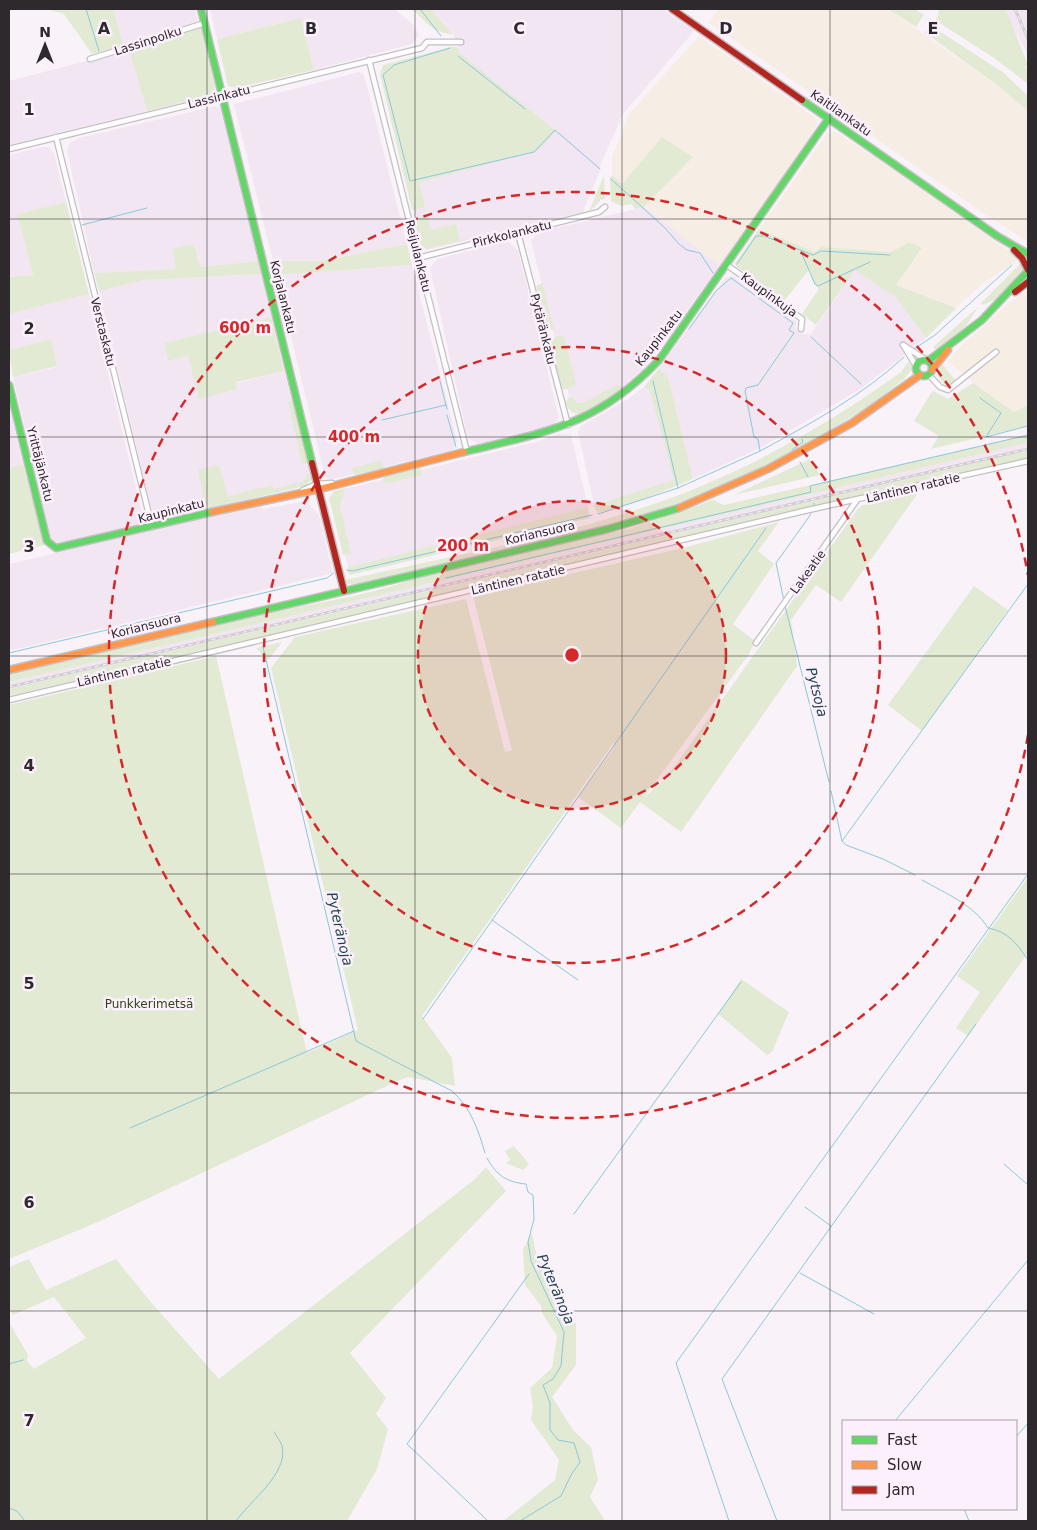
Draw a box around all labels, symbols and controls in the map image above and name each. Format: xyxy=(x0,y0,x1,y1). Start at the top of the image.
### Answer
text: A xyxy=(98,19,111,38)
text: B xyxy=(305,19,317,38)
text: C xyxy=(513,19,525,38)
text: D xyxy=(719,19,733,38)
text: E xyxy=(928,19,938,38)
north arrow xyxy=(20,20,70,70)
text: N xyxy=(39,24,51,40)
street label: Lassinpolku xyxy=(113,24,183,58)
street label: Lassinkatu xyxy=(186,82,252,112)
street label: Kaitilankatu xyxy=(808,87,874,139)
text: 1 xyxy=(23,100,35,119)
street label: Pirkkolankatu xyxy=(471,217,553,251)
street label: Reijulankatu xyxy=(402,218,434,294)
street label: Korjalankatu xyxy=(267,259,299,335)
street label: Kaupinkuja xyxy=(738,270,800,320)
street label: Pytäränkatu xyxy=(527,292,559,366)
street label: Verstaskatu xyxy=(88,296,118,368)
street label: Kaupinkatu xyxy=(633,307,685,369)
text: 2 xyxy=(23,319,35,338)
text: 600 m xyxy=(219,319,271,337)
street label: Yrittäjänkatu xyxy=(24,424,56,503)
text: 400 m xyxy=(328,428,380,446)
street label: Läntinen ratatie xyxy=(865,470,961,506)
street label: Kaupinkatu xyxy=(137,496,205,526)
street label: Koriansuora xyxy=(504,518,576,548)
text: 3 xyxy=(23,537,35,556)
text: 200 m xyxy=(437,537,489,555)
street label: Lakeatie xyxy=(787,547,829,597)
street label: Läntinen ratatie xyxy=(470,562,566,598)
street label: Koriansuora xyxy=(110,611,182,641)
centre of rings xyxy=(563,646,581,664)
street label: Läntinen ratatie xyxy=(76,654,172,690)
water label: Pytsoja xyxy=(803,666,831,718)
text: 4 xyxy=(23,756,35,775)
water label: Pyteränoja xyxy=(324,891,356,967)
text: 5 xyxy=(23,974,35,993)
park label: Punkkerimetsä xyxy=(105,997,193,1011)
text: 6 xyxy=(23,1193,35,1212)
water label: Pyteränoja xyxy=(534,1251,578,1327)
text: 7 xyxy=(23,1411,35,1430)
legend xyxy=(842,1420,1017,1510)
text: Fast xyxy=(887,1431,917,1449)
text: Slow xyxy=(887,1456,922,1474)
text: Jam xyxy=(886,1481,915,1499)

